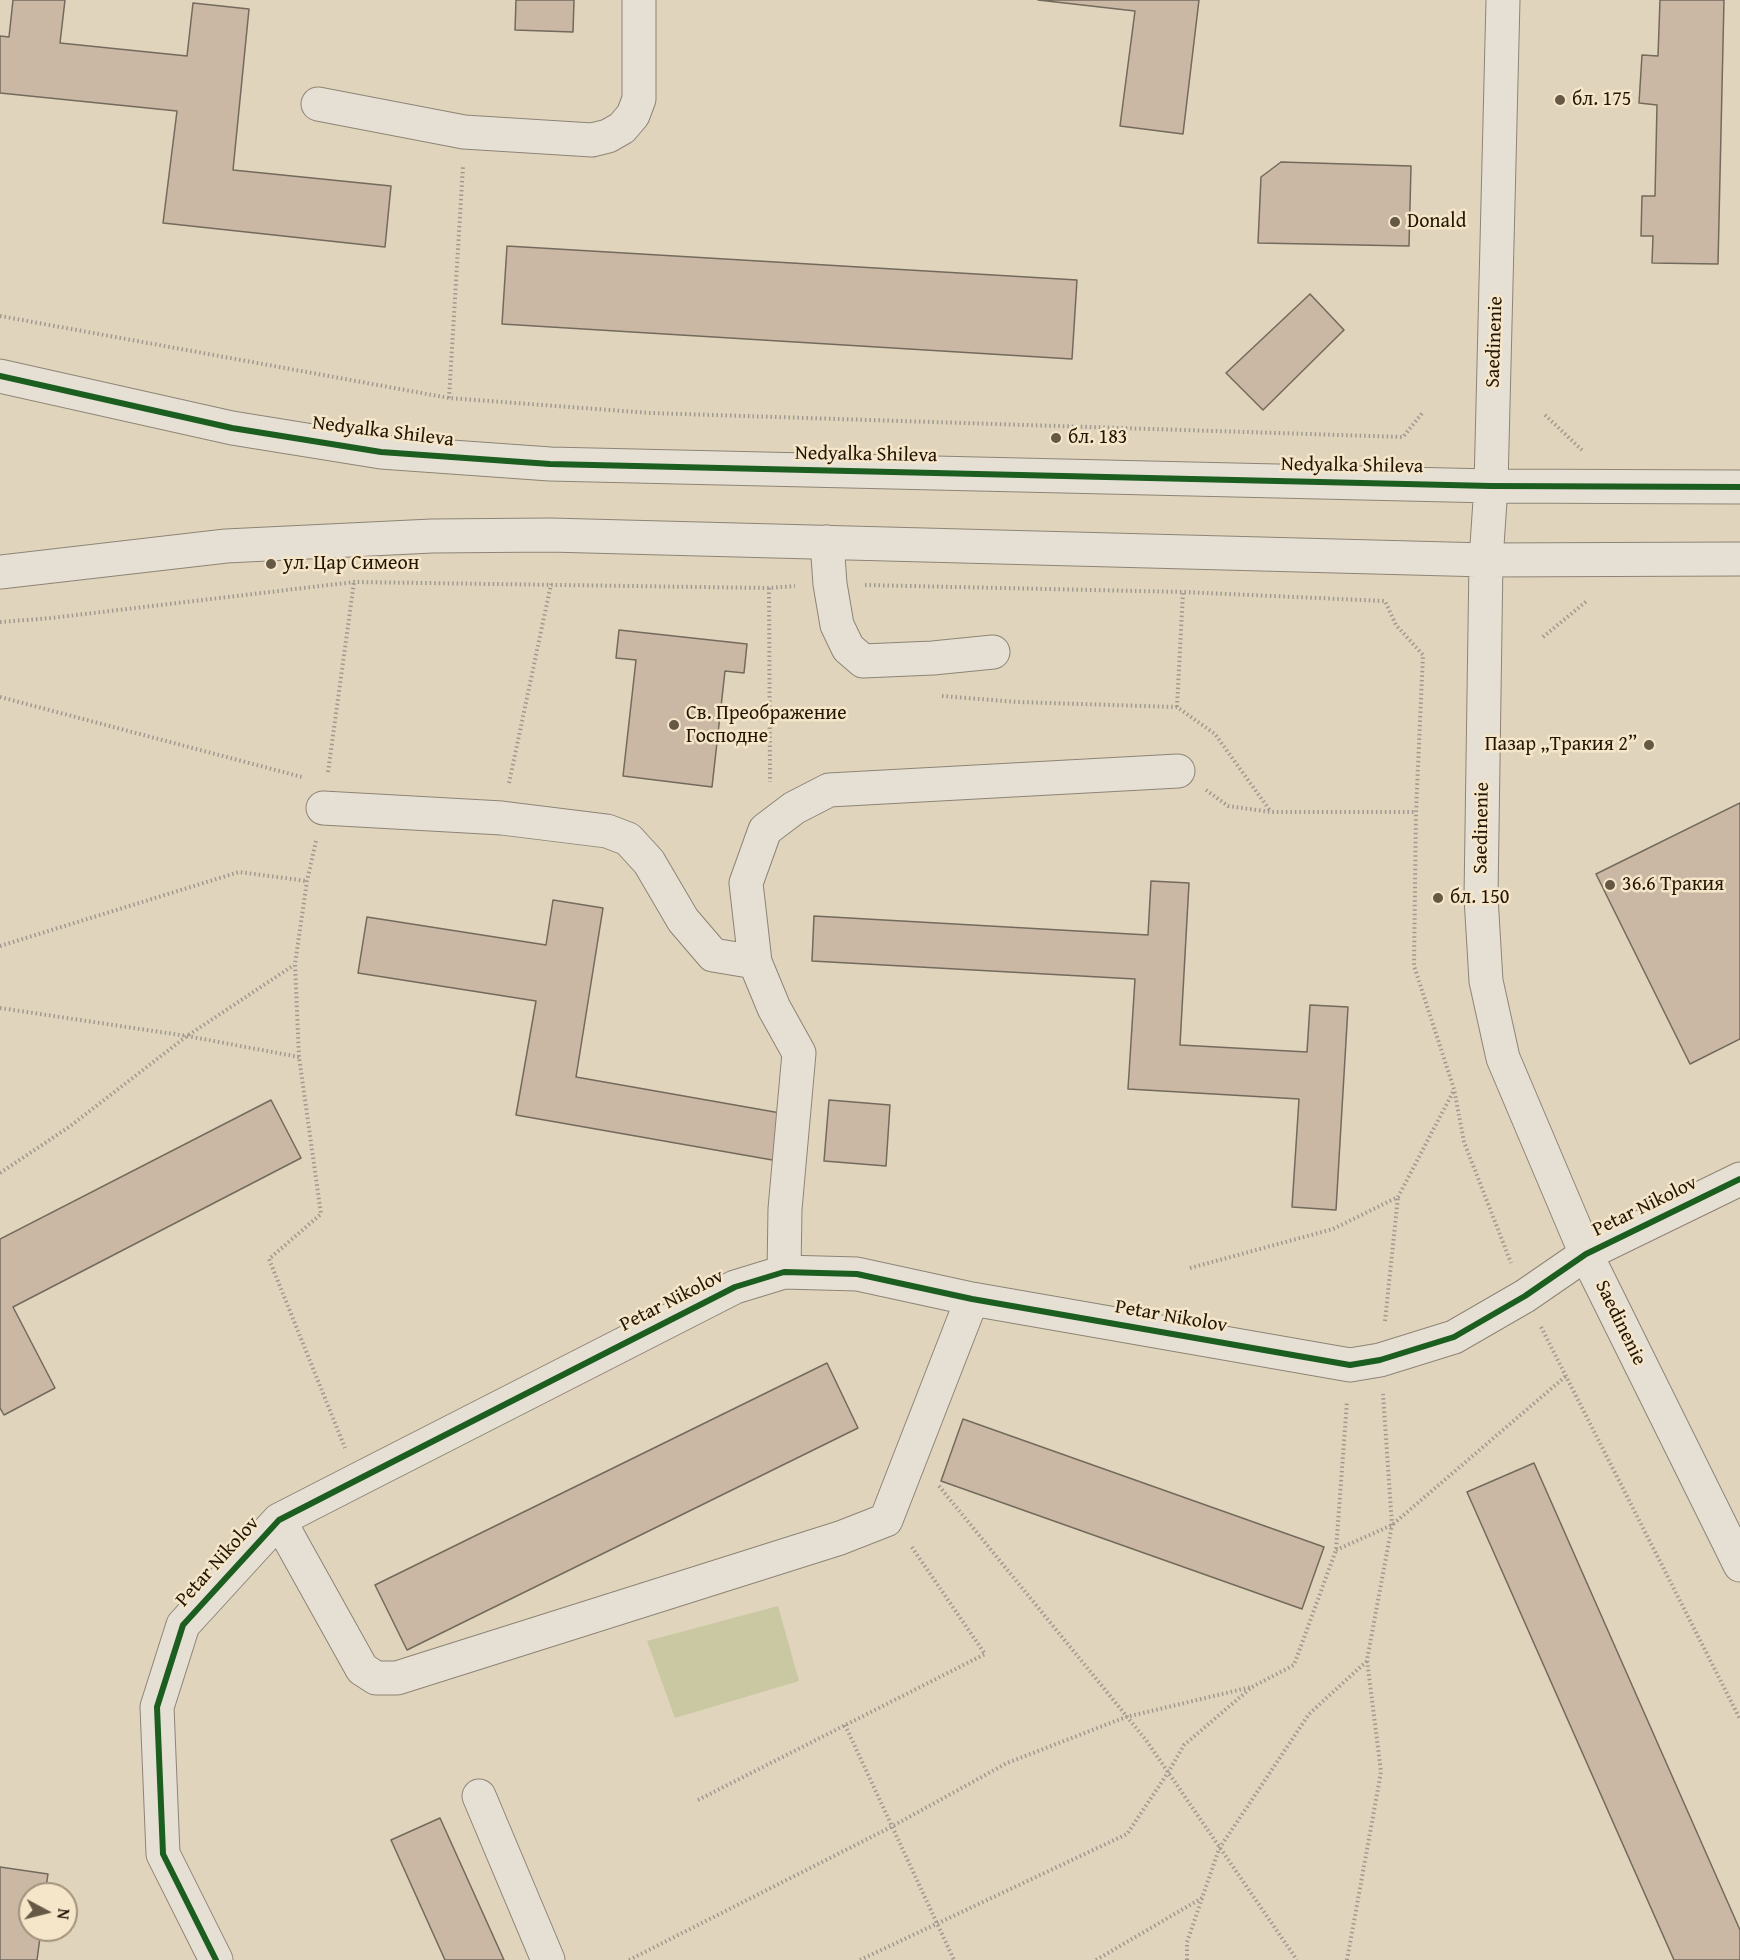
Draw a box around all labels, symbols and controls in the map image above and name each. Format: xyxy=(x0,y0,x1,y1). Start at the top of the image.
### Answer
place label: бл. 175 xyxy=(1572,88,1631,112)
marker: бл. 175 xyxy=(1553,93,1567,107)
place label: Donald xyxy=(1407,210,1466,234)
marker: Donald xyxy=(1388,215,1402,229)
street label: Saedinenie xyxy=(1481,296,1509,388)
street label: Nedyalka Shileva xyxy=(311,411,455,453)
place label: бл. 183 xyxy=(1068,426,1127,450)
marker: бл. 183 xyxy=(1049,431,1063,445)
street label: Nedyalka Shileva xyxy=(795,442,937,468)
street label: Nedyalka Shileva xyxy=(1281,453,1423,479)
place label: ул. Цар Симеон xyxy=(283,552,419,576)
marker: ул. Цар Симеон xyxy=(264,557,278,571)
place label: Св. Преображение Господне xyxy=(686,702,847,749)
marker: Св. Преображение Господне xyxy=(667,718,681,732)
place label: Пазар „Тракия 2” xyxy=(1485,733,1637,757)
marker: Пазар „Тракия 2” xyxy=(1642,738,1656,752)
street label: Saedinenie xyxy=(1469,782,1495,874)
place label: 36.6 Тракия xyxy=(1622,873,1724,897)
marker: 36.6 Тракия xyxy=(1603,878,1617,892)
place label: бл. 150 xyxy=(1450,886,1509,910)
marker: бл. 150 xyxy=(1431,891,1445,905)
street label: Petar Nikolov xyxy=(1589,1171,1701,1243)
street label: Petar Nikolov xyxy=(616,1265,728,1337)
street label: Saedinenie xyxy=(1589,1277,1651,1369)
street label: Petar Nikolov xyxy=(1113,1295,1229,1339)
street label: Petar Nikolov xyxy=(171,1512,265,1612)
north arrow xyxy=(18,1882,78,1942)
text: N xyxy=(51,1907,76,1921)

